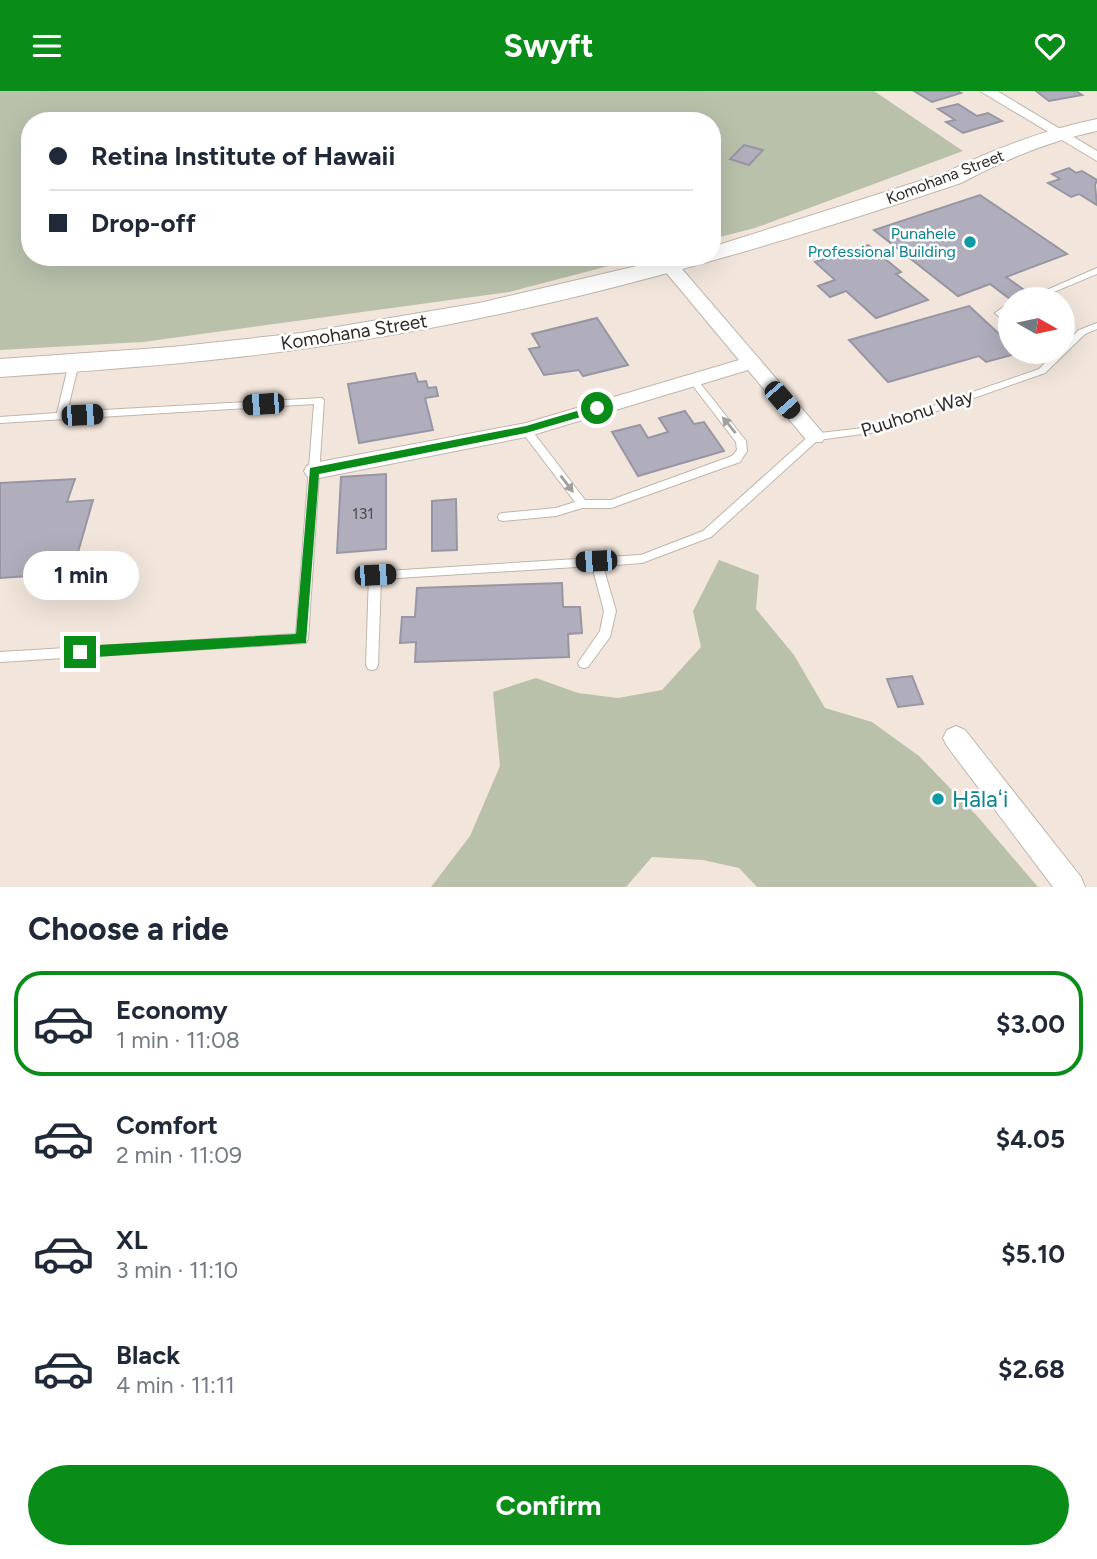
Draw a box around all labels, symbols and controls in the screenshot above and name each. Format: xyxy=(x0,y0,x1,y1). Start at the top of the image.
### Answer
icon: menu xyxy=(28,27,66,65)
text: Swyft xyxy=(503,27,594,65)
icon: heart xyxy=(1031,27,1069,65)
text: Retina Institute of Hawaii xyxy=(91,140,395,172)
street label: Komohana Street xyxy=(883,146,1007,208)
text: Drop-off xyxy=(91,207,196,239)
place label: Punahele Professional Building xyxy=(808,224,956,261)
marker: Punahele Professional Building xyxy=(962,234,978,250)
north arrow xyxy=(998,287,1074,364)
map controls xyxy=(998,287,1075,364)
street label: Komohana Street xyxy=(279,309,429,355)
car xyxy=(761,377,804,423)
street label: Puuhonu Way xyxy=(858,384,976,442)
car xyxy=(242,392,285,416)
route start xyxy=(581,392,613,424)
car xyxy=(61,403,104,427)
one-way arrow xyxy=(722,416,736,434)
one-way arrow xyxy=(560,475,574,493)
house number: 131 xyxy=(352,504,374,523)
car xyxy=(575,549,618,573)
callout: 1 min xyxy=(22,551,138,599)
text: 1 min xyxy=(54,561,108,589)
car xyxy=(354,563,397,587)
route end xyxy=(64,636,96,668)
place label: Hālaʻi xyxy=(952,785,1008,813)
marker: Hālaʻi xyxy=(930,791,946,807)
text: Choose a ride xyxy=(28,910,229,948)
icon: car xyxy=(32,992,95,1055)
text: Economy xyxy=(116,994,228,1026)
text: $3.00 xyxy=(996,1008,1065,1040)
text: 1 min · 11:08 xyxy=(116,1026,240,1054)
icon: car xyxy=(32,1107,95,1170)
text: Comfort xyxy=(116,1109,218,1141)
text: $4.05 xyxy=(996,1123,1065,1155)
text: 2 min · 11:09 xyxy=(116,1141,242,1169)
icon: car xyxy=(32,1222,95,1285)
text: XL xyxy=(116,1224,148,1256)
text: $5.10 xyxy=(1001,1238,1065,1270)
text: 3 min · 11:10 xyxy=(116,1256,238,1284)
icon: car xyxy=(32,1337,95,1400)
text: Black xyxy=(116,1339,180,1371)
text: $2.68 xyxy=(998,1353,1065,1385)
text: 4 min · 11:11 xyxy=(116,1371,235,1399)
button: Confirm xyxy=(28,1465,1069,1545)

